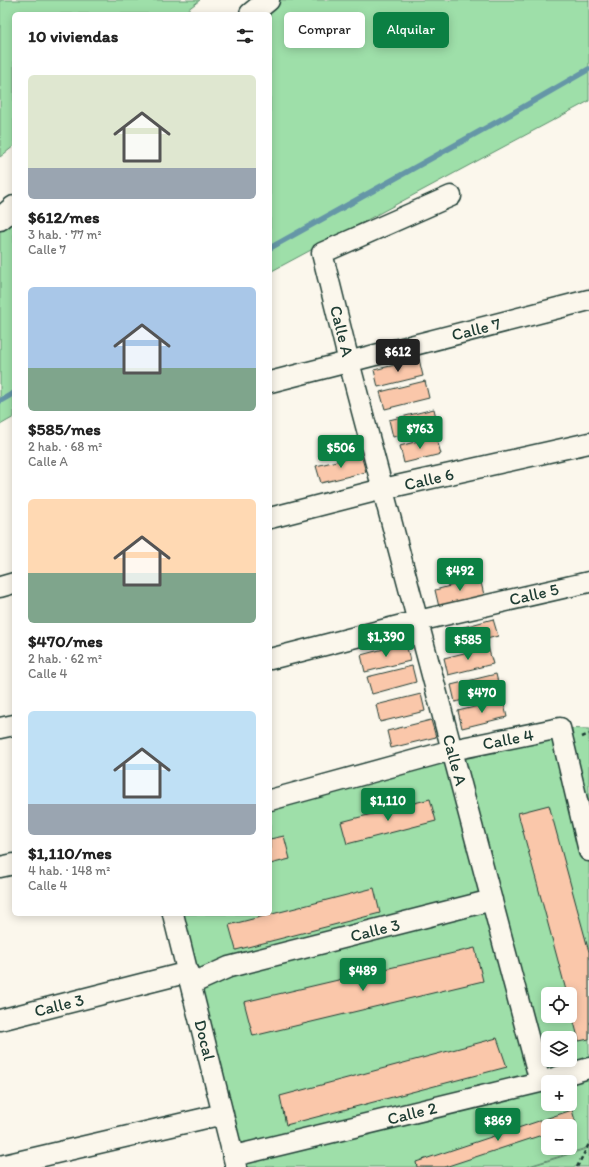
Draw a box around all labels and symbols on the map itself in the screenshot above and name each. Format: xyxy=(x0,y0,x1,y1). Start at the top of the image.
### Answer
street label: Calle A xyxy=(326,303,358,359)
street label: Calle 7 xyxy=(449,313,503,345)
pin: $612 xyxy=(374,339,422,373)
pin: $763 xyxy=(396,416,444,450)
pin: $506 xyxy=(317,435,365,469)
street label: Calle 6 xyxy=(402,464,456,494)
pin: $492 xyxy=(436,558,484,592)
street label: Calle 5 xyxy=(507,579,561,609)
pin: $1,390 xyxy=(353,624,419,658)
pin: $585 xyxy=(444,627,492,661)
pin: $470 xyxy=(458,680,506,714)
street label: Calle 4 xyxy=(481,724,535,754)
street label: Calle A xyxy=(439,732,471,788)
pin: $1,110 xyxy=(355,788,421,822)
street label: Calle 3 xyxy=(348,914,402,946)
pin: $489 xyxy=(339,958,387,992)
street label: Calle 3 xyxy=(32,989,86,1021)
street label: Docal xyxy=(190,1018,220,1063)
street label: Calle 2 xyxy=(385,1097,439,1129)
pin: $869 xyxy=(474,1108,522,1142)

